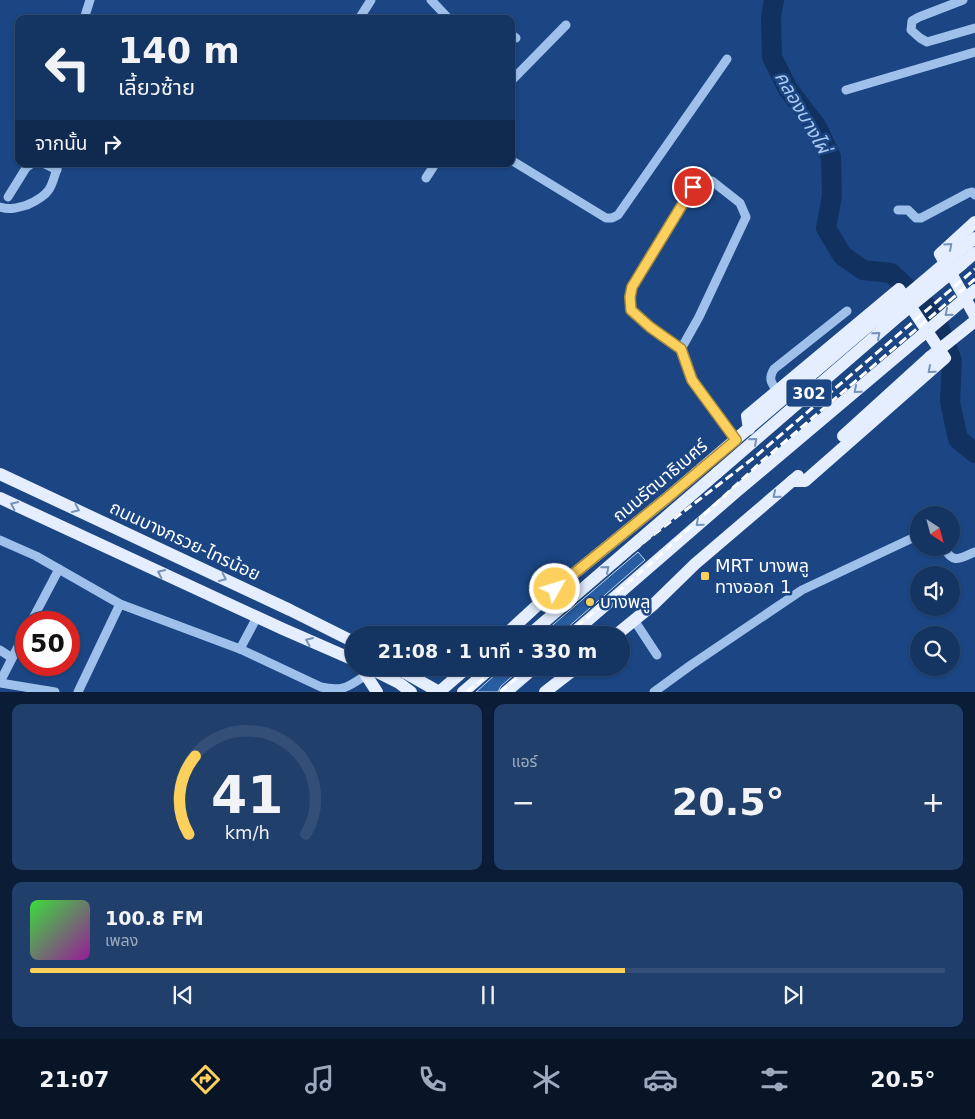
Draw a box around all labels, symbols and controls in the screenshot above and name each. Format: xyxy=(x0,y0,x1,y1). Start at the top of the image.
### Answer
text: 140 m xyxy=(118,31,240,71)
icon: left xyxy=(35,35,100,100)
water label: คลองบางไผ่ xyxy=(771,67,837,160)
text: เลี้ยวซ้าย xyxy=(118,75,195,100)
icon: right xyxy=(98,130,126,158)
text: จากนั้น xyxy=(35,132,88,154)
pin xyxy=(672,166,714,208)
icon: arrive xyxy=(679,173,707,201)
one-way arrow xyxy=(944,242,953,251)
one-way arrow xyxy=(945,307,954,316)
one-way arrow xyxy=(871,332,880,340)
one-way arrow xyxy=(928,365,937,373)
road number: 302 xyxy=(786,379,832,406)
one-way arrow xyxy=(854,384,863,392)
street label: ถนนรัตนาธิเบศร์ xyxy=(608,434,712,526)
one-way arrow xyxy=(748,438,757,446)
one-way arrow xyxy=(773,489,782,498)
street label: ถนนบางกรวย-ไทรน้อย xyxy=(107,496,264,585)
one-way arrow xyxy=(10,500,19,511)
one-way arrow xyxy=(71,503,80,513)
north arrow xyxy=(910,506,960,556)
map controls xyxy=(910,506,960,676)
one-way arrow xyxy=(696,518,705,526)
place label: MRT บางพลู ทางออก 1 xyxy=(715,555,809,597)
position arrow xyxy=(528,562,580,614)
one-way arrow xyxy=(600,566,609,575)
button: sound xyxy=(910,566,960,616)
one-way arrow xyxy=(157,569,166,579)
marker: MRT บางพลู ทางออก 1 xyxy=(699,570,711,582)
one-way arrow xyxy=(218,572,227,583)
place label: บางพลู xyxy=(600,591,651,614)
marker: บางพลู xyxy=(584,596,596,608)
speed limit sign: 50 xyxy=(15,611,80,676)
button: search xyxy=(910,626,960,676)
one-way arrow xyxy=(305,636,314,647)
text: 21:08 · 1 นาที · 330 m xyxy=(378,640,597,662)
text: แอร์ xyxy=(512,752,537,771)
text: 41 xyxy=(211,765,283,825)
text: 20.5° xyxy=(672,780,785,824)
text: − xyxy=(512,786,535,819)
text: + xyxy=(922,786,945,819)
text: km/h xyxy=(224,822,269,843)
text: 100.8 FM xyxy=(105,907,204,929)
text: เพลง xyxy=(105,931,138,950)
icon: previous xyxy=(169,981,197,1009)
icon: pause xyxy=(474,981,502,1009)
icon: next xyxy=(779,981,807,1009)
icon: directions xyxy=(188,1062,223,1097)
icon: music xyxy=(302,1062,337,1097)
icon: phone xyxy=(415,1062,450,1097)
icon: climate xyxy=(529,1062,564,1097)
icon: car xyxy=(643,1062,678,1097)
icon: filters xyxy=(757,1062,792,1097)
text: 21:07 xyxy=(39,1067,109,1092)
text: 20.5° xyxy=(870,1067,936,1092)

